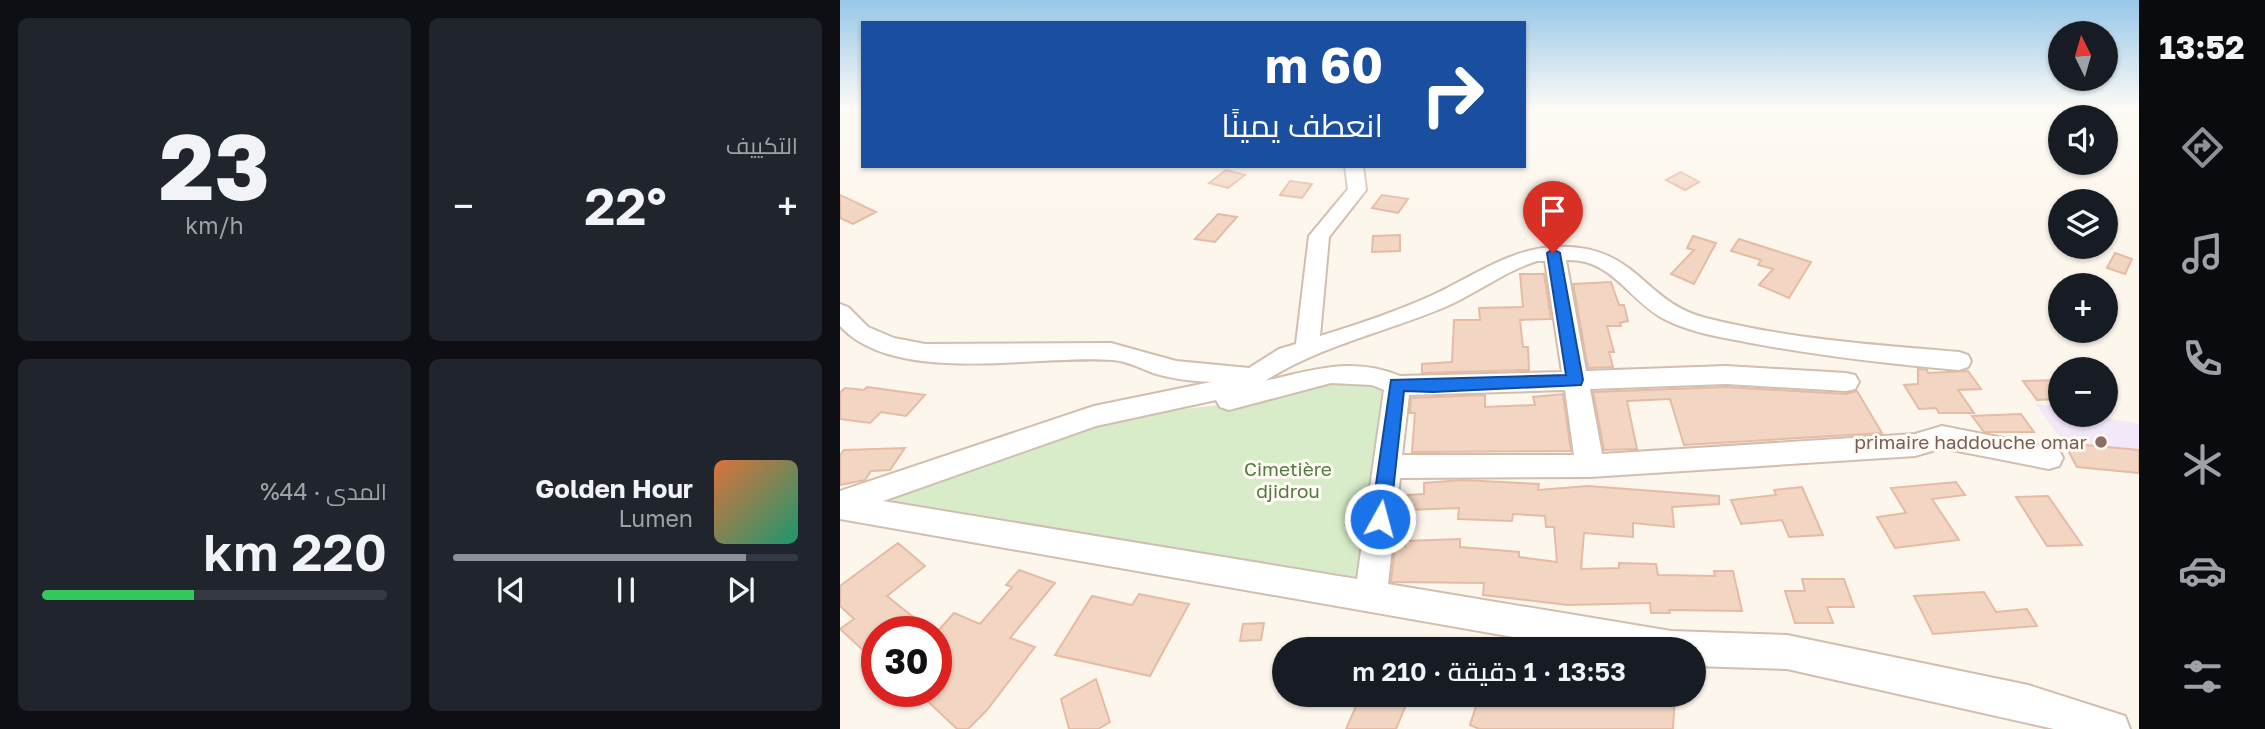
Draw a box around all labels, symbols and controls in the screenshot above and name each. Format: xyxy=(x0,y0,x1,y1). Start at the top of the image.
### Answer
north arrow xyxy=(2048,21,2118,91)
map controls xyxy=(2048,21,2118,427)
text: 13:52 xyxy=(2159,28,2245,66)
text: 60 m xyxy=(1265,35,1383,94)
icon: right xyxy=(1407,49,1498,140)
button: sound xyxy=(2048,105,2118,175)
text: انعطف يمينًا xyxy=(1221,106,1383,144)
text: 23 xyxy=(159,111,270,220)
icon: directions xyxy=(2178,123,2227,172)
text: التكييف xyxy=(726,131,798,159)
text: 22° xyxy=(584,174,667,236)
pin xyxy=(1523,181,1583,253)
text: − xyxy=(453,183,474,228)
text: + xyxy=(777,183,798,228)
button: layers xyxy=(2048,189,2118,259)
icon: arrive xyxy=(1534,192,1572,230)
text: km/h xyxy=(185,211,244,239)
icon: music xyxy=(2178,229,2227,278)
button: + xyxy=(2048,273,2118,343)
icon: phone xyxy=(2178,334,2227,383)
button: − xyxy=(2048,357,2118,427)
place label: primaire haddouche omar xyxy=(1854,430,2088,453)
marker: primaire haddouche omar xyxy=(2093,434,2109,450)
icon: climate xyxy=(2178,440,2227,489)
park label: Cimetière djidrou xyxy=(1244,457,1332,502)
text: Golden Hour xyxy=(535,473,693,504)
text: المدى · 44% xyxy=(260,477,387,505)
position arrow xyxy=(1343,482,1417,556)
text: Lumen xyxy=(619,504,693,532)
text: 220 km xyxy=(203,520,387,582)
icon: car xyxy=(2178,546,2227,595)
icon: previous xyxy=(492,571,530,609)
icon: pause xyxy=(607,571,645,609)
icon: next xyxy=(722,571,760,609)
speed limit sign: 30 xyxy=(861,616,952,707)
icon: filters xyxy=(2178,652,2227,701)
text: 13:53 · 1 دقيقة · 210 m xyxy=(1352,656,1626,687)

